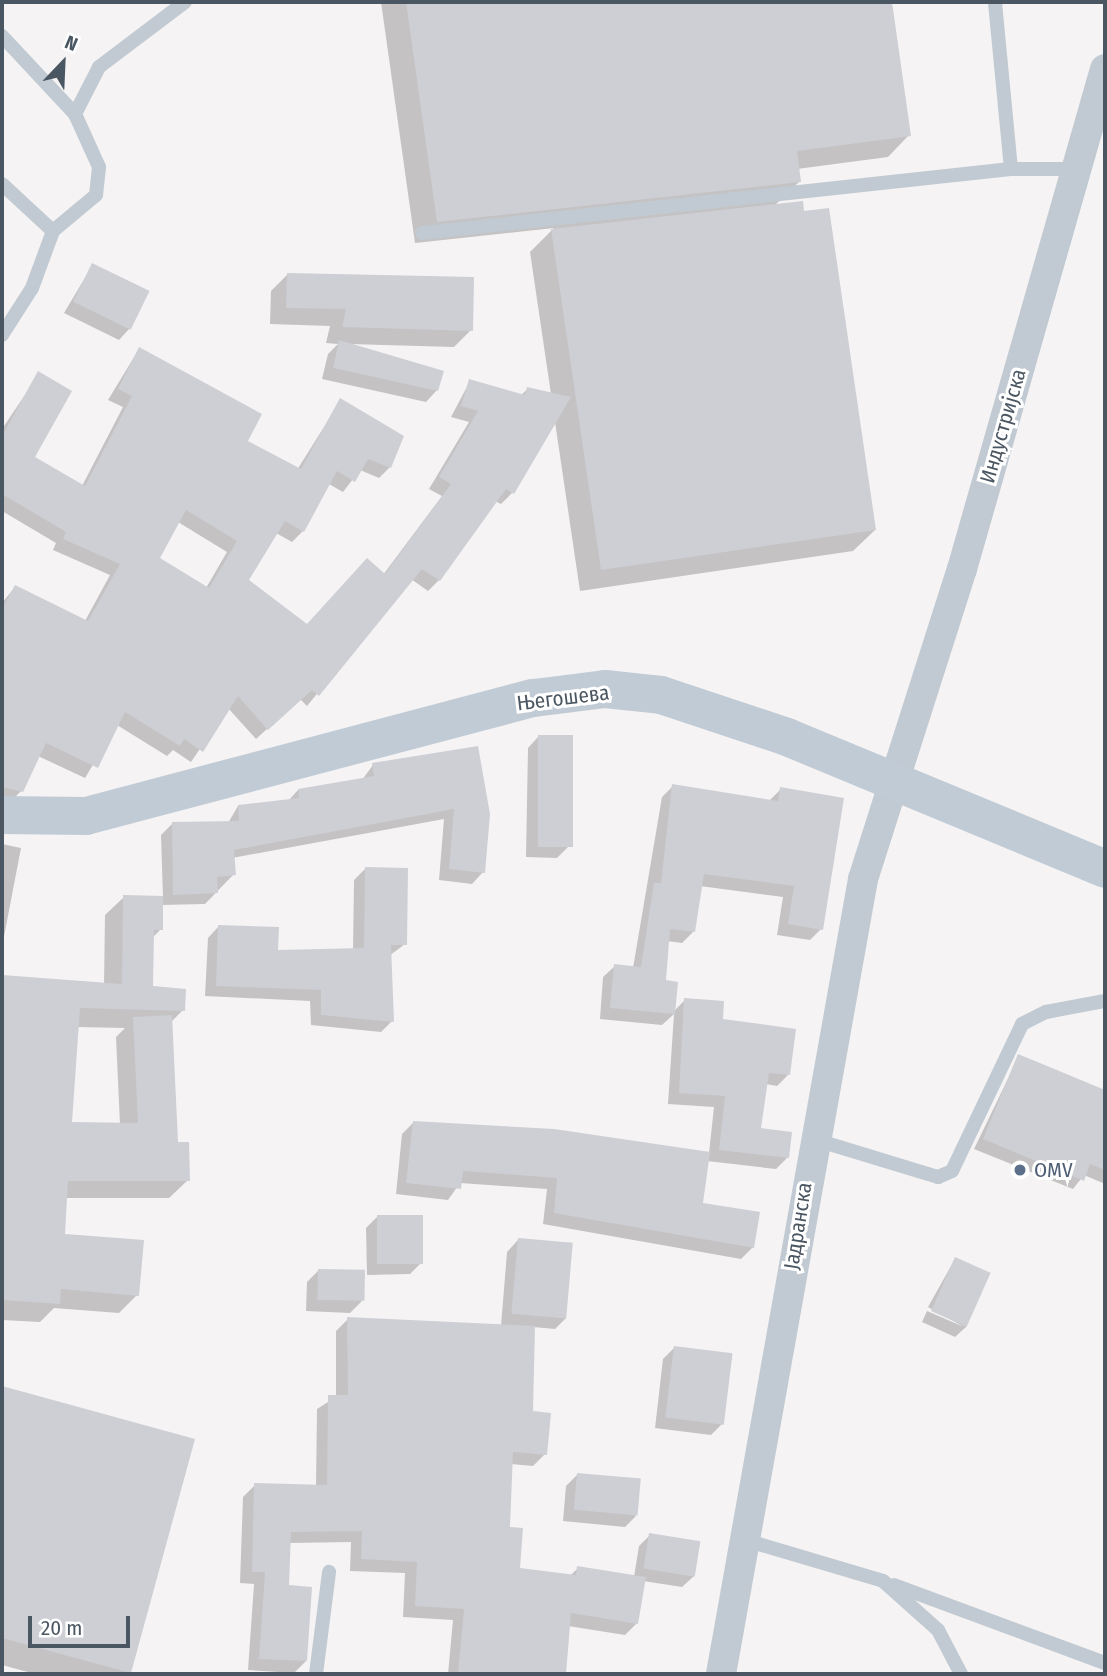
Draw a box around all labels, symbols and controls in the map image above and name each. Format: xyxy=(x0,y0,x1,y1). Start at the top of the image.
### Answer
north arrow xyxy=(28,28,98,98)
text: N xyxy=(62,30,81,56)
street label: Индустријска xyxy=(975,366,1031,486)
street label: Његошева xyxy=(515,680,611,716)
place label: OMV xyxy=(1034,1157,1073,1183)
marker: OMV xyxy=(1012,1162,1028,1178)
street label: Јадранска xyxy=(779,1181,817,1271)
scale bar xyxy=(32,1602,133,1646)
text: 20 m xyxy=(41,1615,82,1641)

